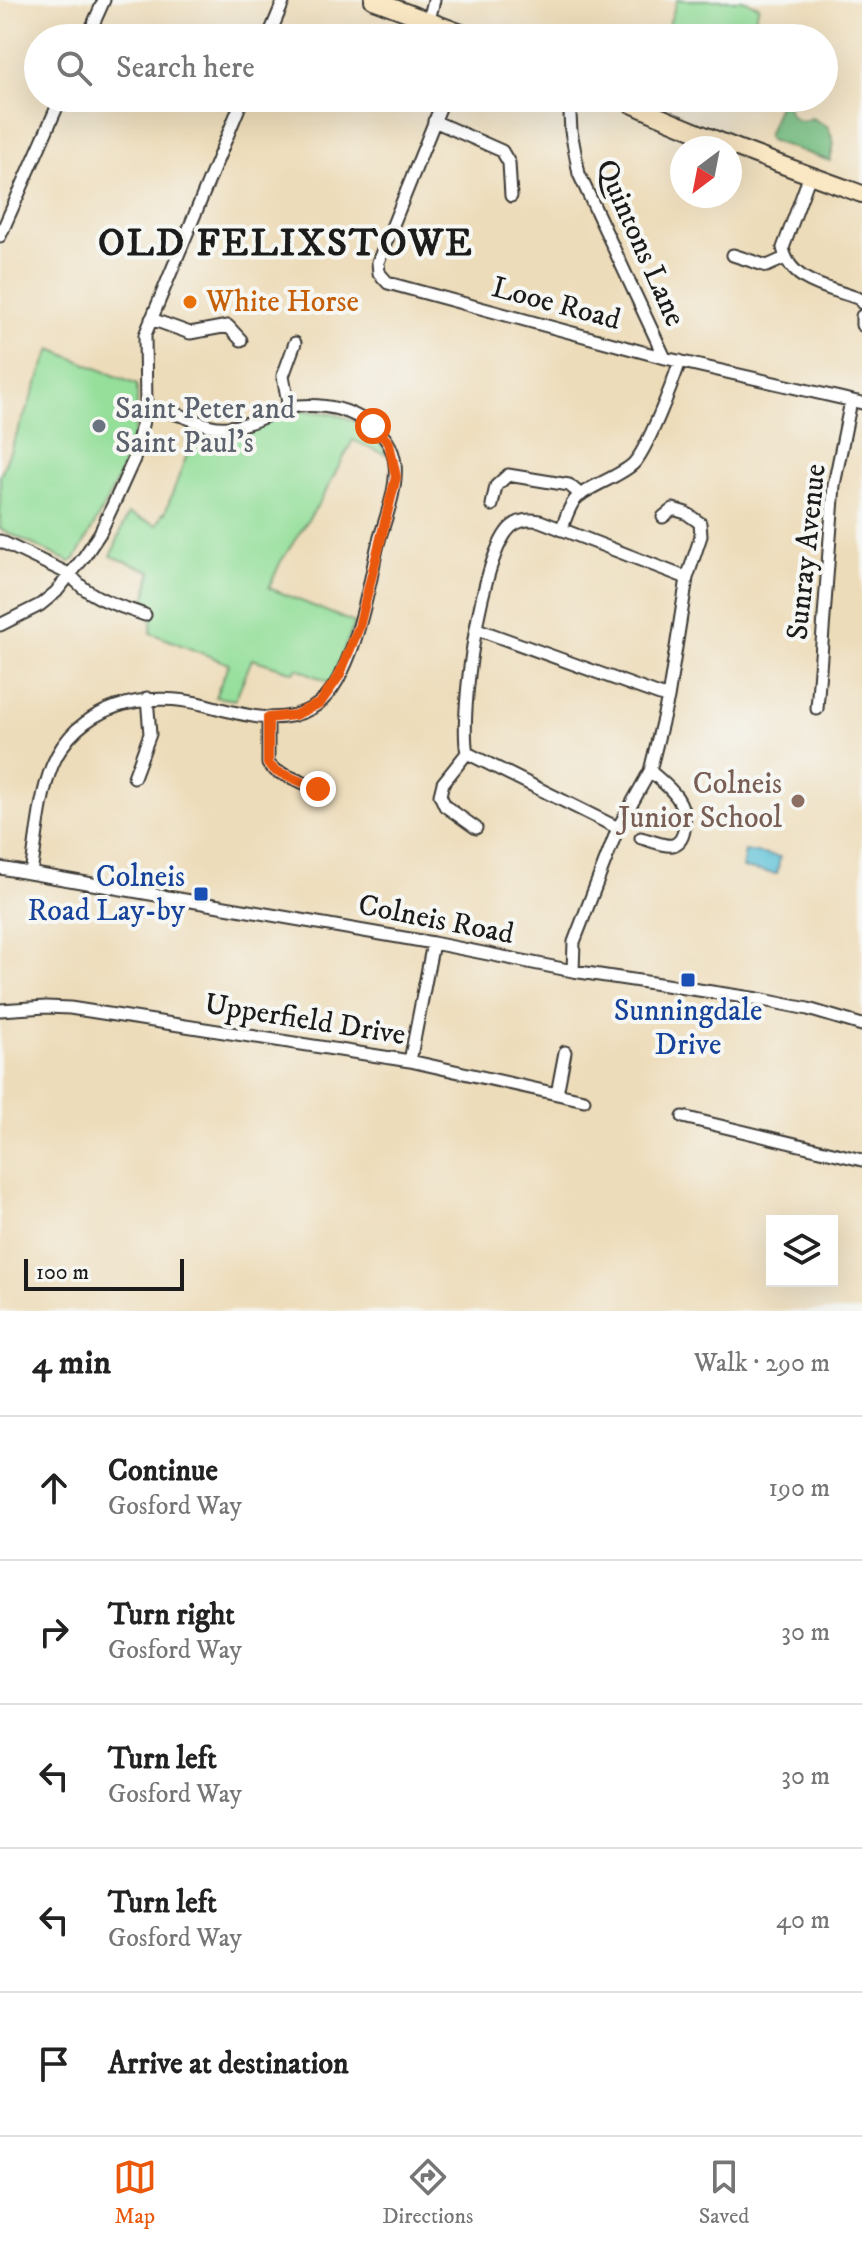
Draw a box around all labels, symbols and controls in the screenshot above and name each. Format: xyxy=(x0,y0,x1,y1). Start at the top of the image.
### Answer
search box xyxy=(24,24,838,112)
icon: search xyxy=(52,46,96,90)
text: Search here xyxy=(116,50,255,87)
north arrow xyxy=(670,136,742,208)
street label: Quintons Lane xyxy=(587,154,693,332)
district label: OLD FELIXSTOWE xyxy=(98,220,474,268)
street label: Looe Road xyxy=(488,269,624,339)
place label: White Horse xyxy=(205,284,359,321)
marker: White Horse xyxy=(181,293,199,311)
place label: Saint Peter and Saint Paul's xyxy=(115,391,295,462)
route start xyxy=(355,408,391,444)
marker: Saint Peter and Saint Paul's xyxy=(90,417,108,435)
street label: Sunray Avenue xyxy=(779,462,835,642)
place label: Colneis Junior School xyxy=(615,766,782,837)
route end xyxy=(300,771,336,807)
marker: Colneis Junior School xyxy=(789,792,807,810)
place label: Colneis Road Lay-by xyxy=(28,859,186,930)
marker: Colneis Road Lay-by xyxy=(192,885,210,903)
street label: Colneis Road xyxy=(355,887,517,953)
marker: Sunningdale Drive xyxy=(679,971,697,989)
street label: Upperfield Drive xyxy=(202,986,408,1054)
place label: Sunningdale Drive xyxy=(614,993,762,1064)
map controls xyxy=(766,1215,838,1287)
button: layers xyxy=(766,1215,838,1287)
scale bar xyxy=(24,1255,184,1291)
text: 100 m xyxy=(36,1259,89,1286)
text: 4 min xyxy=(32,1342,111,1384)
text: Walk · 290 m xyxy=(694,1347,830,1380)
text: Continue xyxy=(108,1453,218,1490)
icon: ahead xyxy=(32,1466,76,1510)
text: 190 m xyxy=(768,1472,830,1505)
text: Gosford Way xyxy=(108,1490,242,1523)
text: Turn right xyxy=(108,1597,235,1634)
icon: right xyxy=(32,1610,76,1654)
text: 30 m xyxy=(781,1616,830,1649)
text: Gosford Way xyxy=(108,1634,242,1667)
text: Turn left xyxy=(108,1741,217,1778)
icon: left xyxy=(32,1754,76,1798)
text: 30 m xyxy=(781,1760,830,1793)
text: Gosford Way xyxy=(108,1778,242,1811)
text: Turn left xyxy=(108,1885,217,1922)
icon: left xyxy=(32,1898,76,1942)
text: 40 m xyxy=(776,1904,830,1937)
text: Gosford Way xyxy=(108,1922,242,1955)
icon: arrive xyxy=(32,2042,76,2086)
text: Arrive at destination xyxy=(108,2046,349,2083)
tab: Map xyxy=(113,2155,157,2230)
tab: Directions xyxy=(382,2155,473,2230)
tab: Saved xyxy=(699,2155,749,2230)

